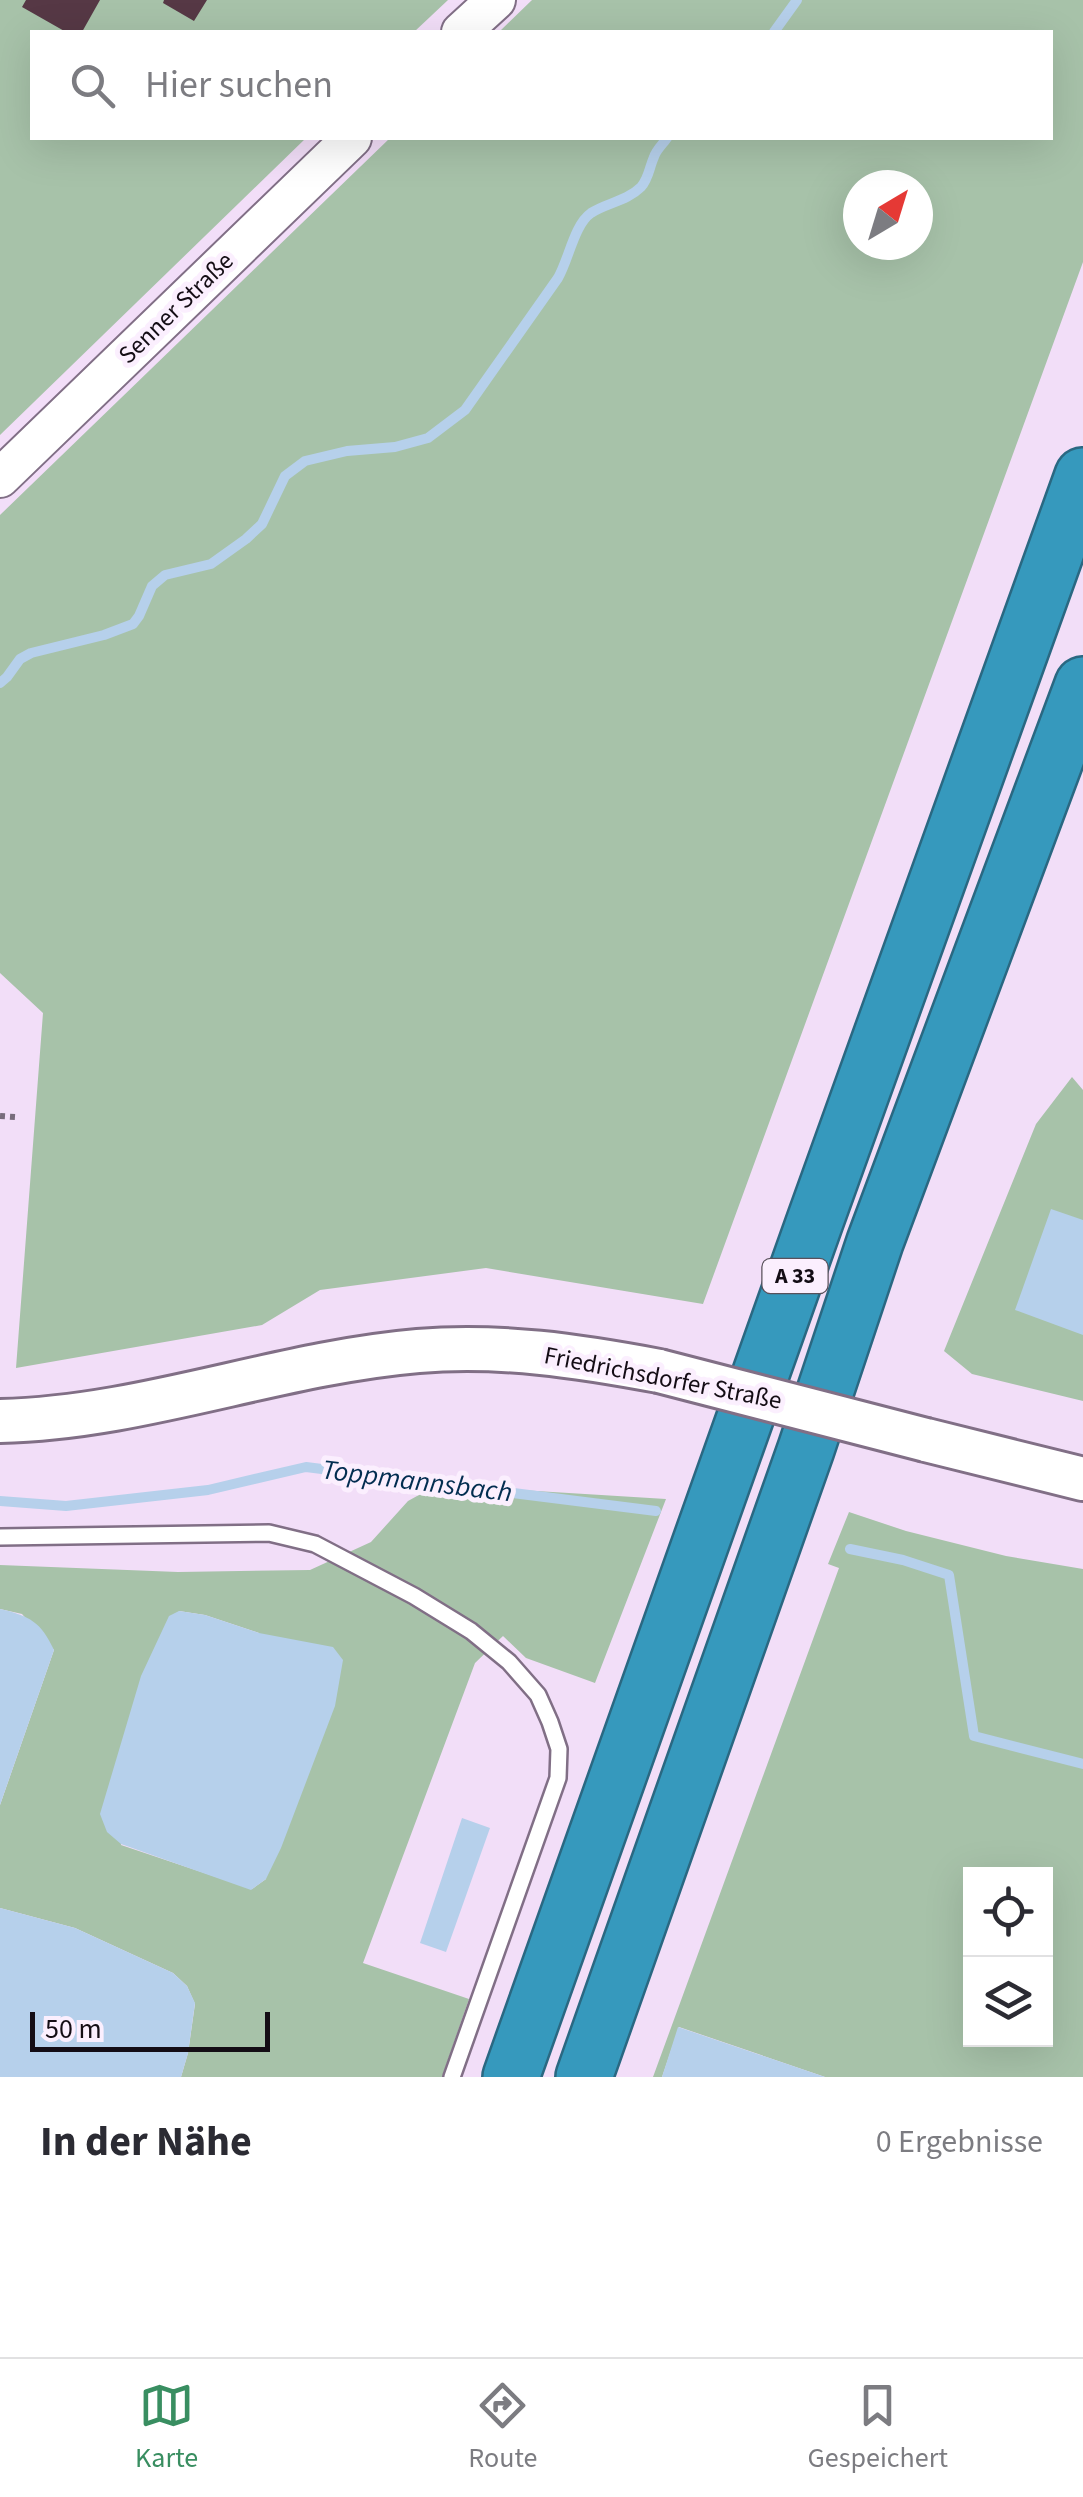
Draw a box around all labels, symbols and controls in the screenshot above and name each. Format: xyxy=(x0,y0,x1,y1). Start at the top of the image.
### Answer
search box xyxy=(30,30,1053,140)
icon: search xyxy=(65,58,120,113)
text: Hier suchen xyxy=(145,58,333,112)
north arrow xyxy=(843,170,933,260)
street label: Senner Straße xyxy=(110,244,242,372)
road number: A 33 xyxy=(762,1259,828,1293)
street label: Friedrichsdorfer Straße xyxy=(541,1337,785,1419)
water label: Toppmannsbach xyxy=(320,1449,514,1513)
map controls xyxy=(963,1867,1053,2047)
button: locate xyxy=(963,1867,1053,1957)
button: layers xyxy=(963,1957,1053,2047)
scale bar xyxy=(30,2007,270,2052)
text: 50 m xyxy=(45,2009,102,2049)
text: In der Nähe xyxy=(40,2112,252,2172)
text: 0 Ergebnisse xyxy=(876,2119,1043,2165)
tab: Karte xyxy=(135,2378,198,2478)
tab: Route xyxy=(468,2378,537,2478)
tab: Gespeichert xyxy=(808,2378,948,2478)

